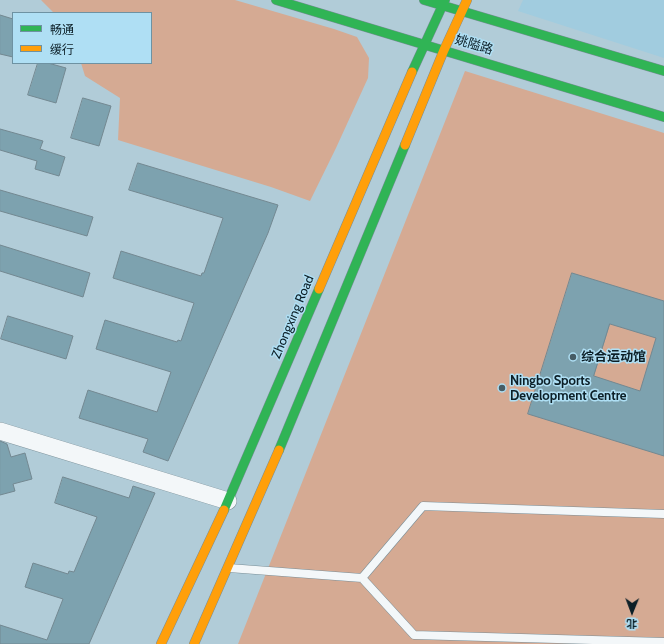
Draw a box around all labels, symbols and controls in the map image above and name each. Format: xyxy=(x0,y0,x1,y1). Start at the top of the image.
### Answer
legend xyxy=(12,12,152,64)
text: 畅通 xyxy=(50,22,74,37)
street label: 姚隘路 xyxy=(453,32,495,58)
text: 缓行 xyxy=(50,42,74,57)
street label: Zhongxing Road xyxy=(268,273,318,361)
place label: 综合运动馆 xyxy=(581,349,646,365)
marker: 综合运动馆 xyxy=(568,352,578,362)
place label: Ningbo Sports Development Centre xyxy=(510,373,627,404)
marker: Ningbo Sports Development Centre xyxy=(497,383,507,393)
north arrow xyxy=(612,592,652,632)
text: 北 xyxy=(626,617,637,631)

